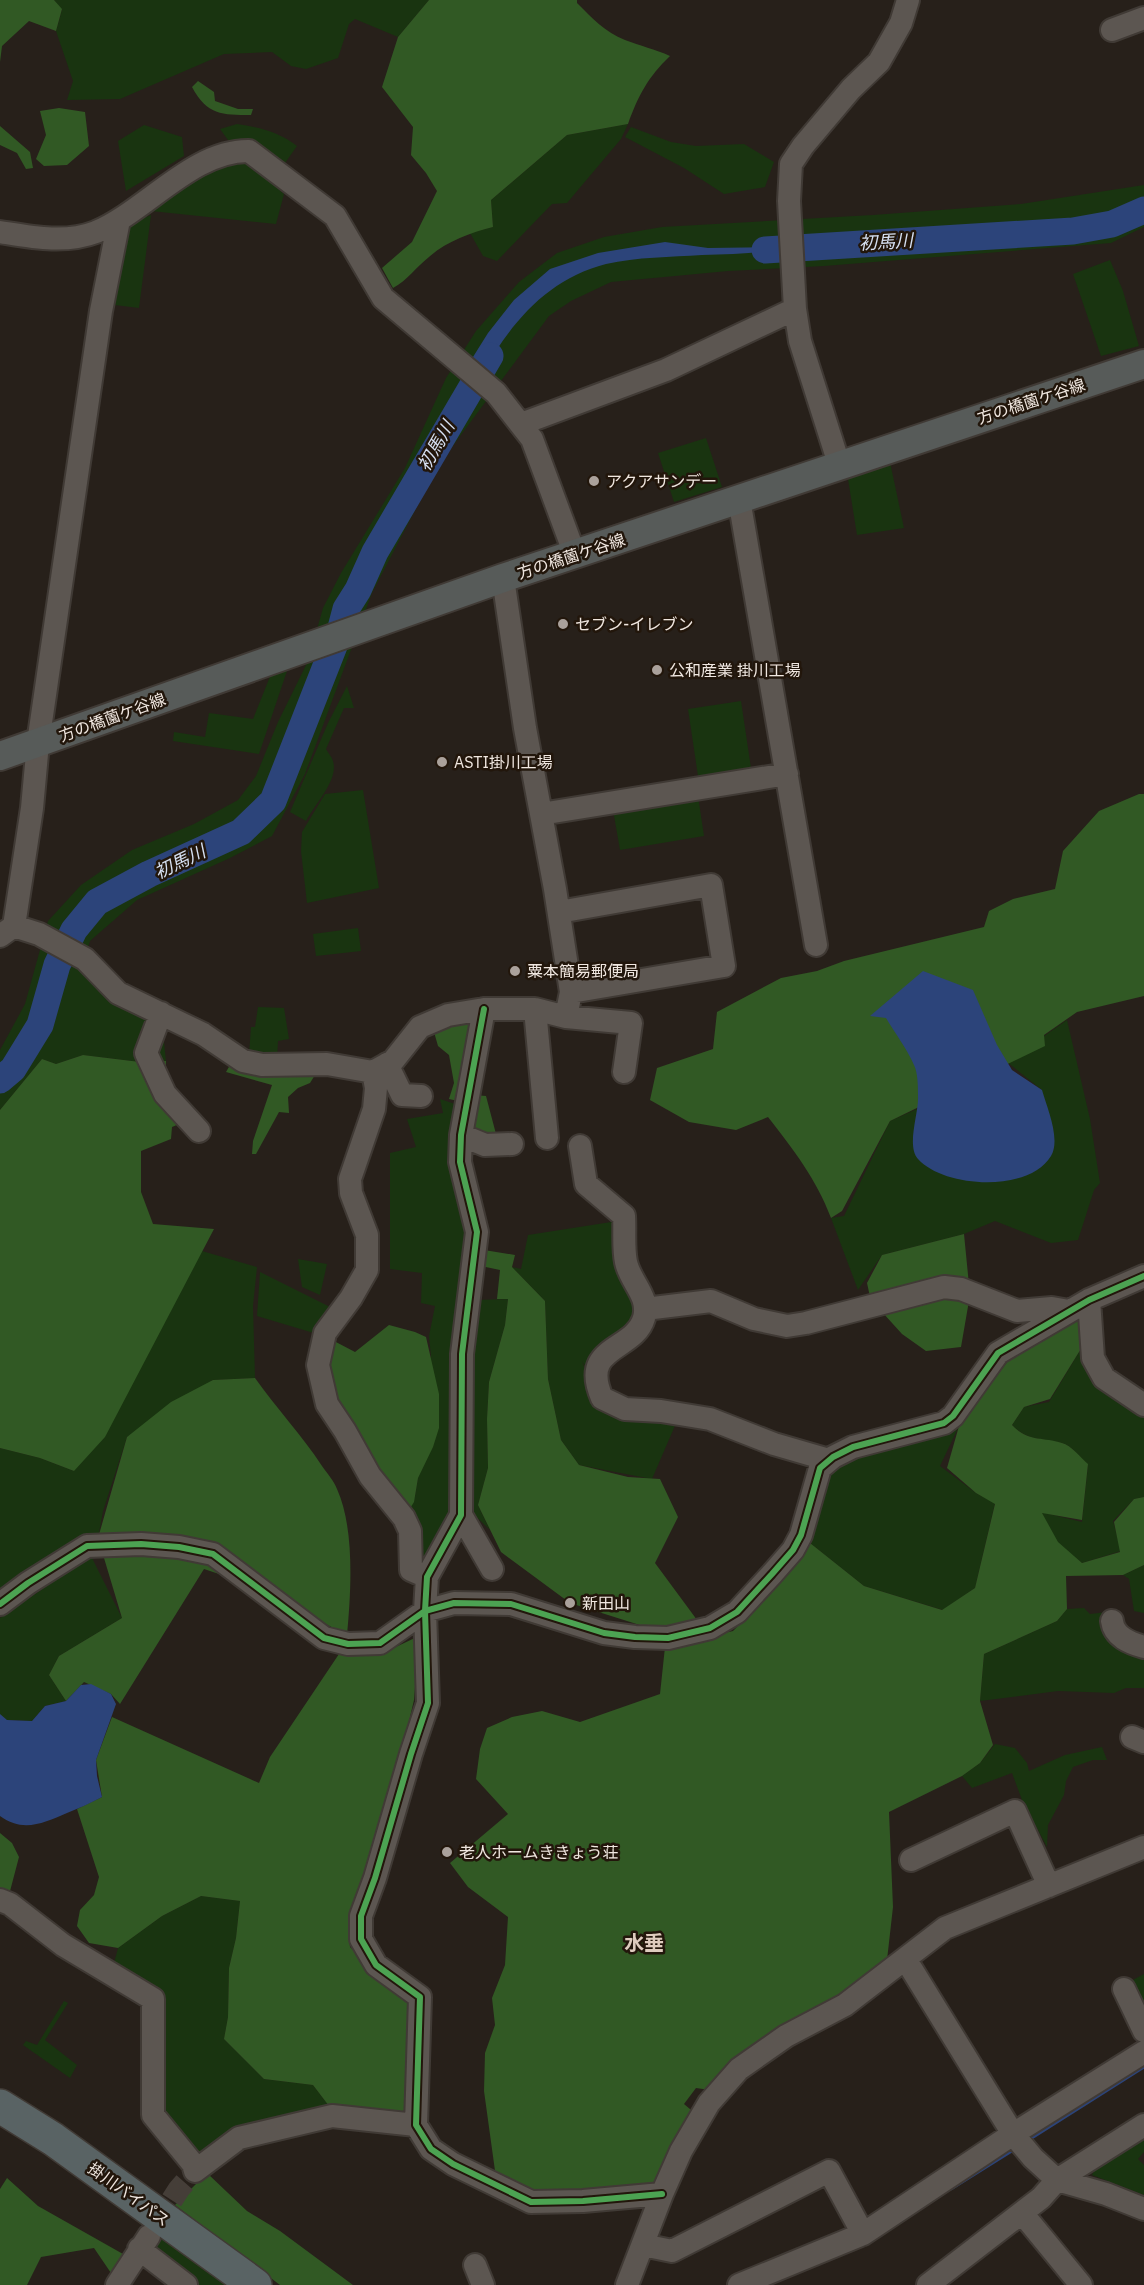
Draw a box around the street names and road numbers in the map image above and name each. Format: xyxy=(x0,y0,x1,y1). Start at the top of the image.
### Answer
street label: 方の橋薗ケ谷線 xyxy=(975,374,1087,428)
street label: 方の橋薗ケ谷線 xyxy=(515,529,627,583)
street label: 方の橋薗ケ谷線 xyxy=(56,688,168,746)
street label: 掛川バイパス xyxy=(84,2158,174,2230)

